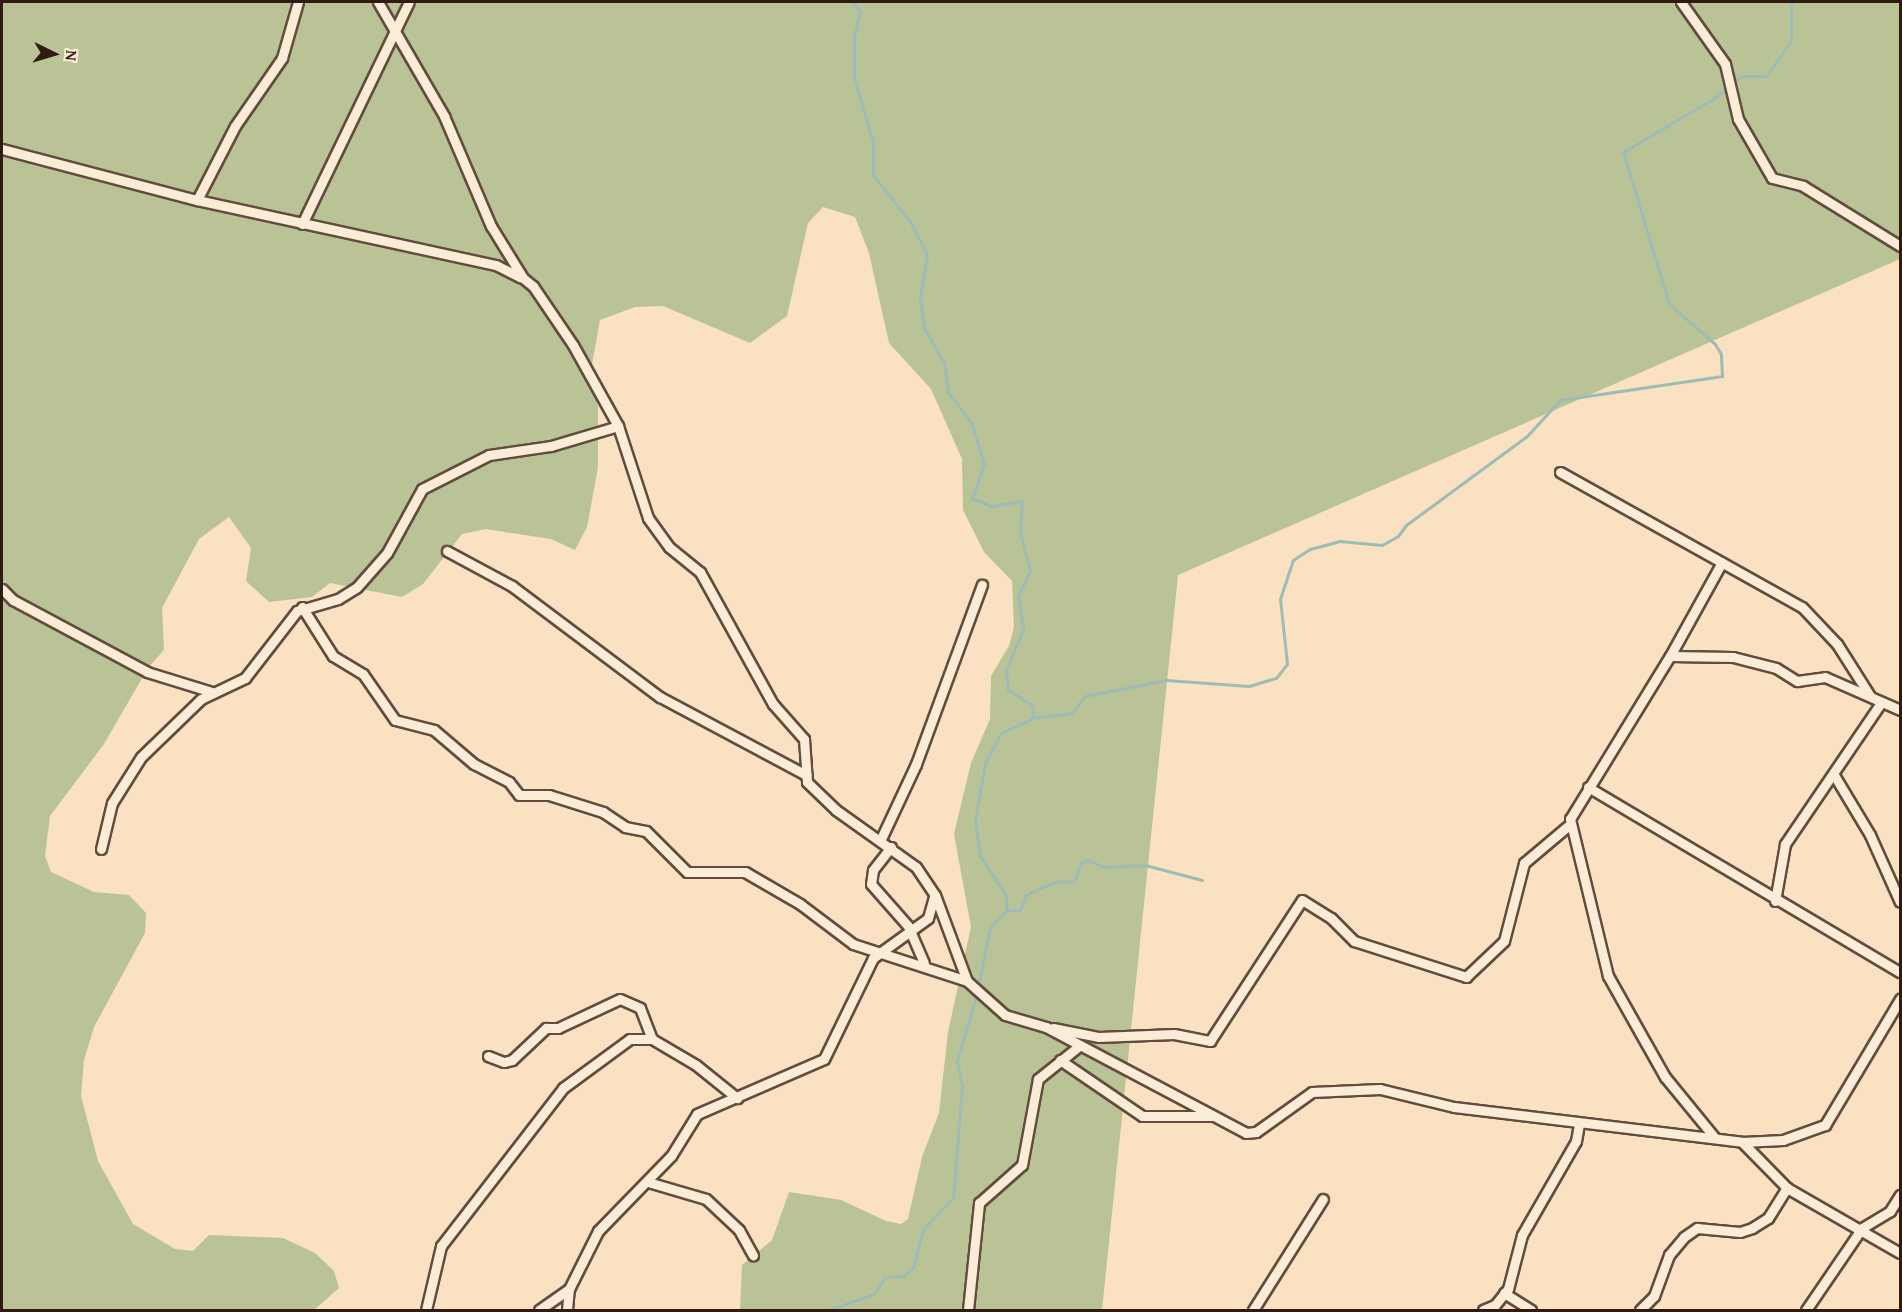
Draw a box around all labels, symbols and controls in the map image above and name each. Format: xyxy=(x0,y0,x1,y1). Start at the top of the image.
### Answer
north arrow xyxy=(24,24,84,84)
text: N xyxy=(60,49,84,62)

